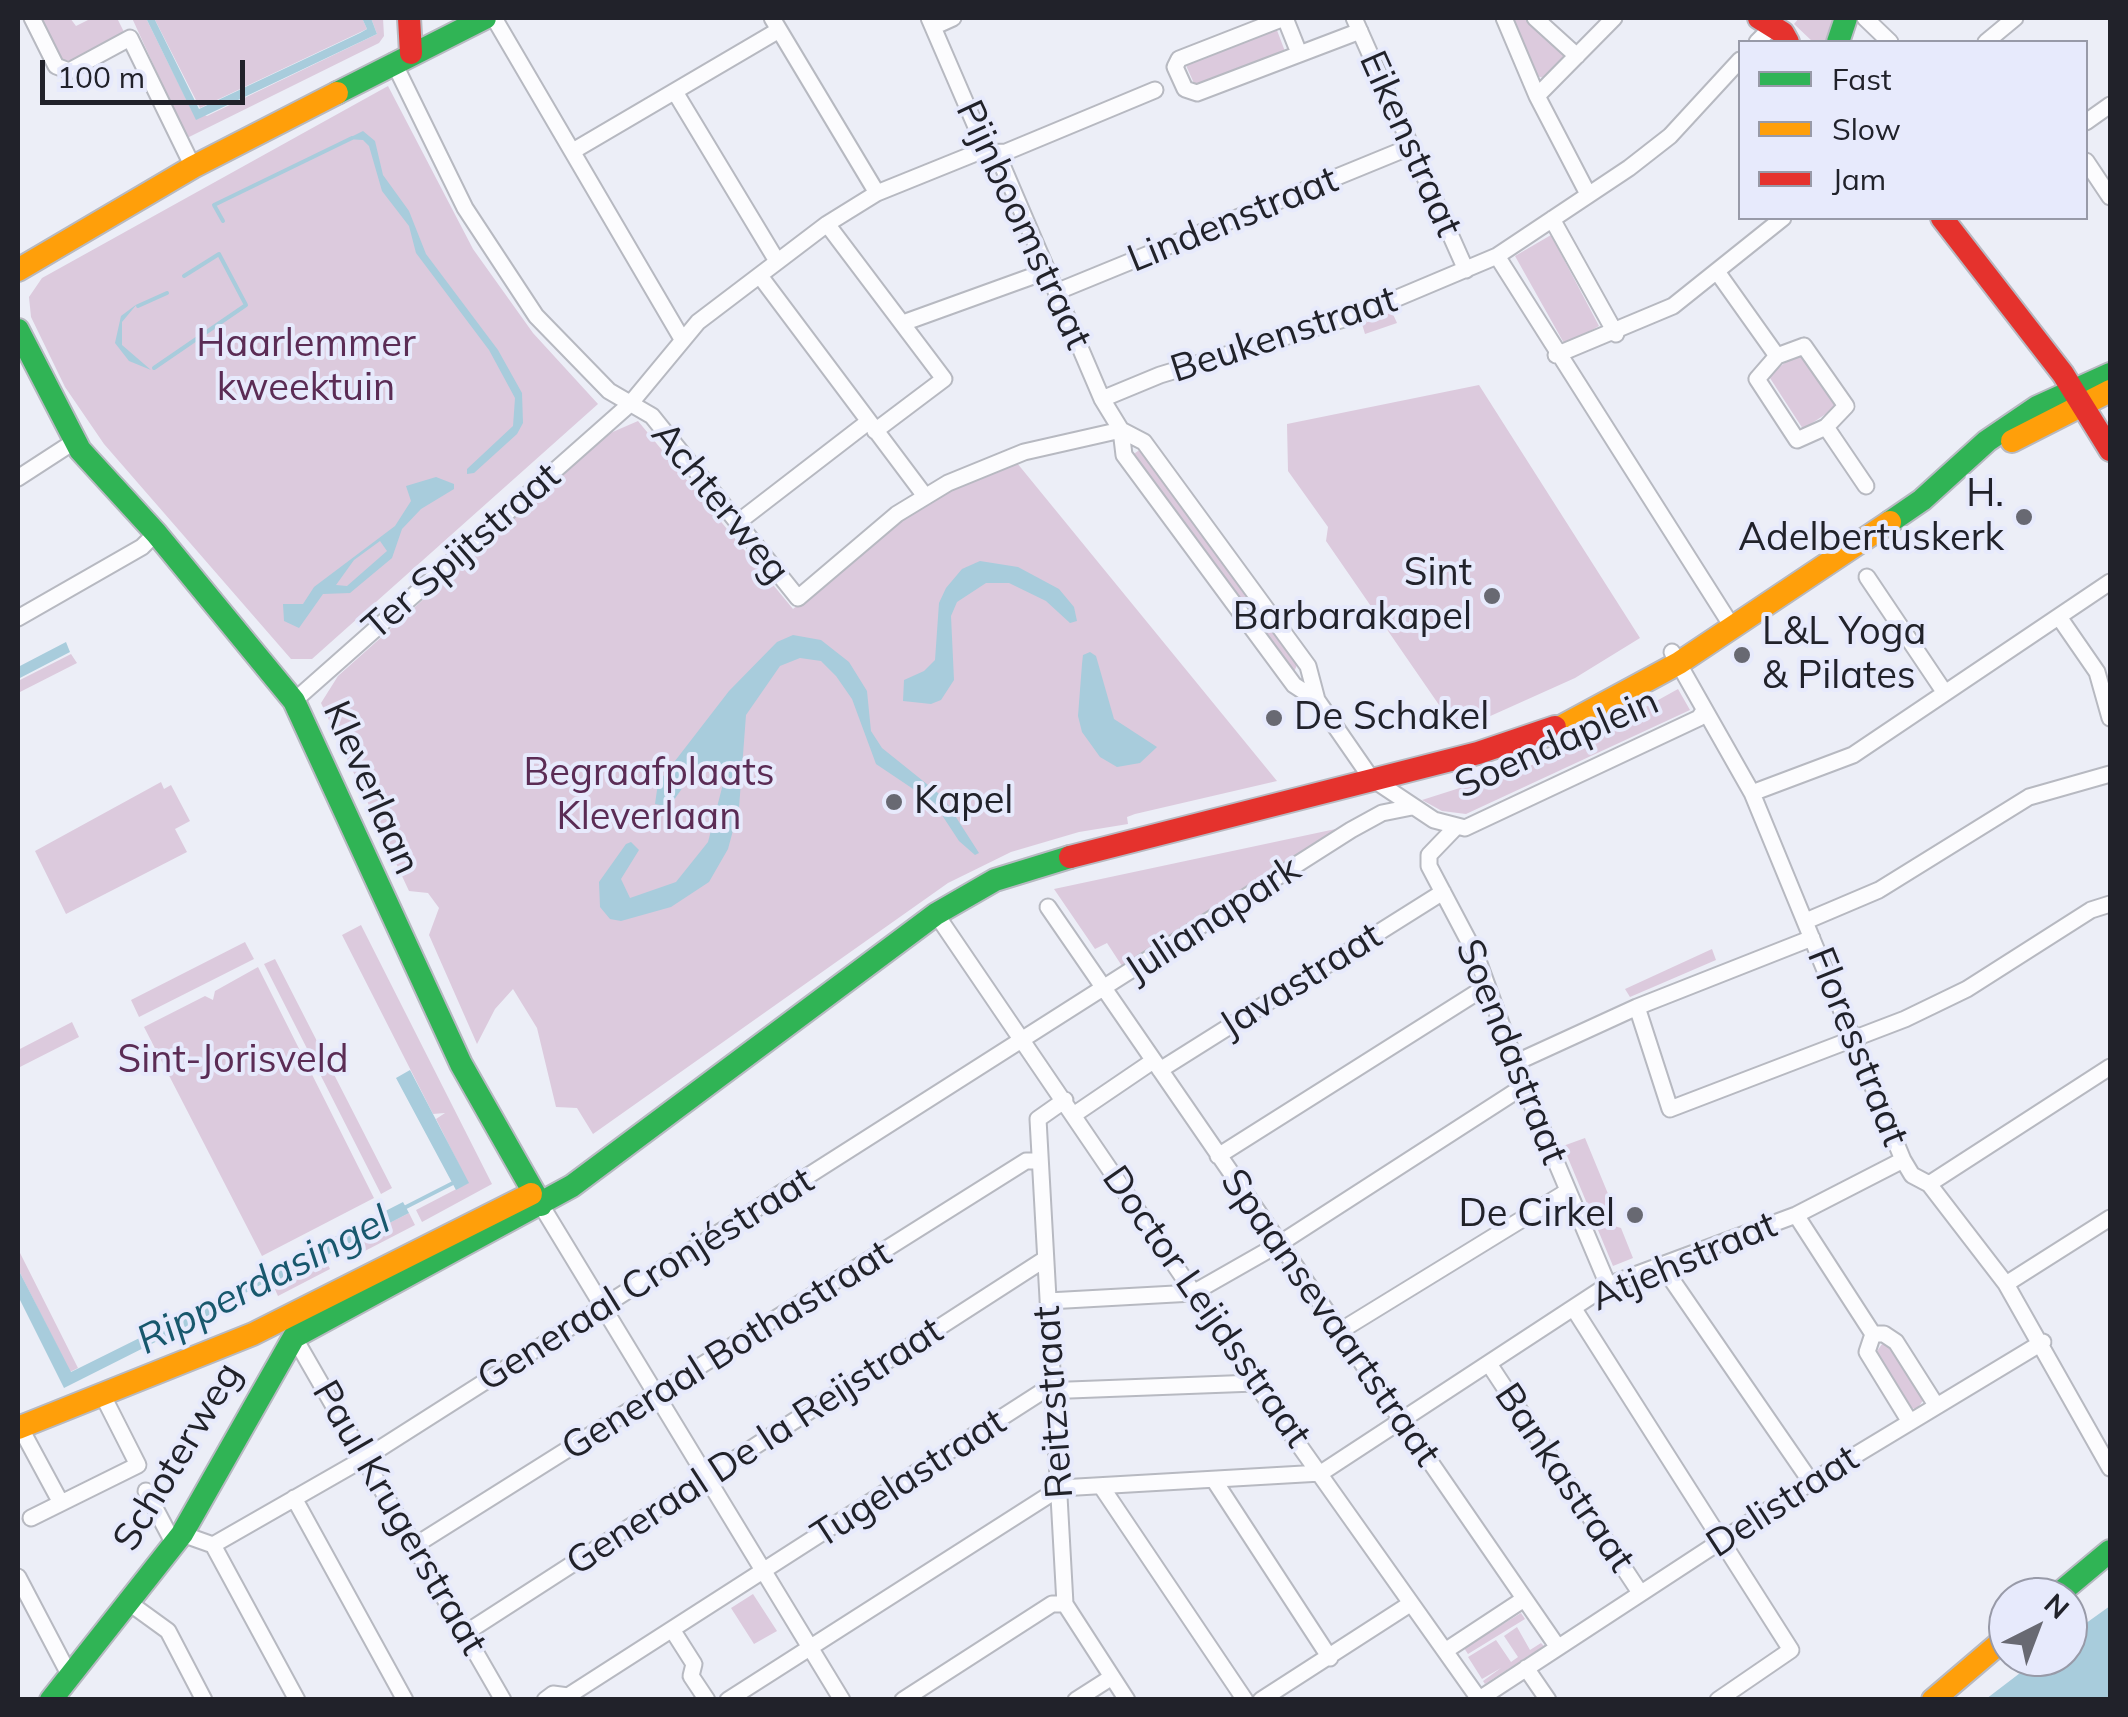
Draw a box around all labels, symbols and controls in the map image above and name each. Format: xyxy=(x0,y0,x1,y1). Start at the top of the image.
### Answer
scale bar xyxy=(45,40,250,102)
legend xyxy=(1738,40,2088,220)
street label: Eikenstraat xyxy=(1349,44,1471,244)
text: 100 m xyxy=(57,58,145,96)
text: Fast xyxy=(1832,60,1892,98)
street label: Pijnboomstraat xyxy=(945,93,1101,357)
text: Slow xyxy=(1832,110,1901,148)
street label: Lindenstraat xyxy=(1121,157,1345,283)
text: Jam xyxy=(1832,160,1886,198)
street label: Beukenstraat xyxy=(1165,277,1403,393)
park label: Haarlemmer kweektuin xyxy=(196,322,416,412)
street label: Achterweg xyxy=(641,413,799,593)
street label: Ter Spijtstraat xyxy=(354,454,570,650)
place label: H. Adelbertuskerk xyxy=(1738,472,2004,562)
marker: H. Adelbertuskerk xyxy=(2013,506,2035,528)
place label: Sint Barbarakapel xyxy=(1233,551,1472,640)
marker: Sint Barbarakapel xyxy=(1481,585,1503,607)
place label: L&L Yoga & Pilates xyxy=(1762,610,1926,699)
marker: L&L Yoga & Pilates xyxy=(1731,644,1753,666)
street label: Soendaplein xyxy=(1448,679,1666,809)
street label: Kleverlaan xyxy=(313,694,429,882)
place label: De Schakel xyxy=(1294,695,1489,741)
marker: De Schakel xyxy=(1263,707,1285,729)
park label: Begraafplaats Kleverlaan xyxy=(523,751,775,841)
place label: Kapel xyxy=(914,779,1013,825)
marker: Kapel xyxy=(883,791,905,813)
street label: Julianapark xyxy=(1117,847,1309,993)
street label: Javastraat xyxy=(1212,913,1390,1049)
street label: Soendastraat xyxy=(1445,933,1577,1171)
street label: Floresstraat xyxy=(1797,941,1917,1153)
park label: Sint-Jorisveld xyxy=(117,1038,349,1084)
street label: Generaal Cronjéstraat xyxy=(470,1158,822,1402)
street label: Doctor Leijdsstraat xyxy=(1092,1158,1320,1456)
street label: Spaansevaartstraat xyxy=(1210,1161,1450,1475)
place label: De Cirkel xyxy=(1458,1192,1615,1238)
water label: Ripperdasingel xyxy=(130,1197,398,1365)
street label: Atjehstraat xyxy=(1584,1202,1784,1322)
marker: De Cirkel xyxy=(1624,1204,1646,1226)
street label: Generaal Bothastraat xyxy=(554,1231,900,1471)
street label: Reitzstraat xyxy=(1025,1304,1083,1500)
street label: Generaal De la Reijstraat xyxy=(558,1308,952,1586)
street label: Schoterweg xyxy=(104,1355,252,1559)
street label: Paul Krugerstraat xyxy=(302,1373,496,1663)
street label: Bankastraat xyxy=(1484,1375,1644,1581)
street label: Tugelastraat xyxy=(803,1399,1015,1559)
street label: Delistraat xyxy=(1699,1436,1867,1568)
north arrow xyxy=(1988,1577,2088,1677)
text: N xyxy=(2037,1586,2077,1626)

